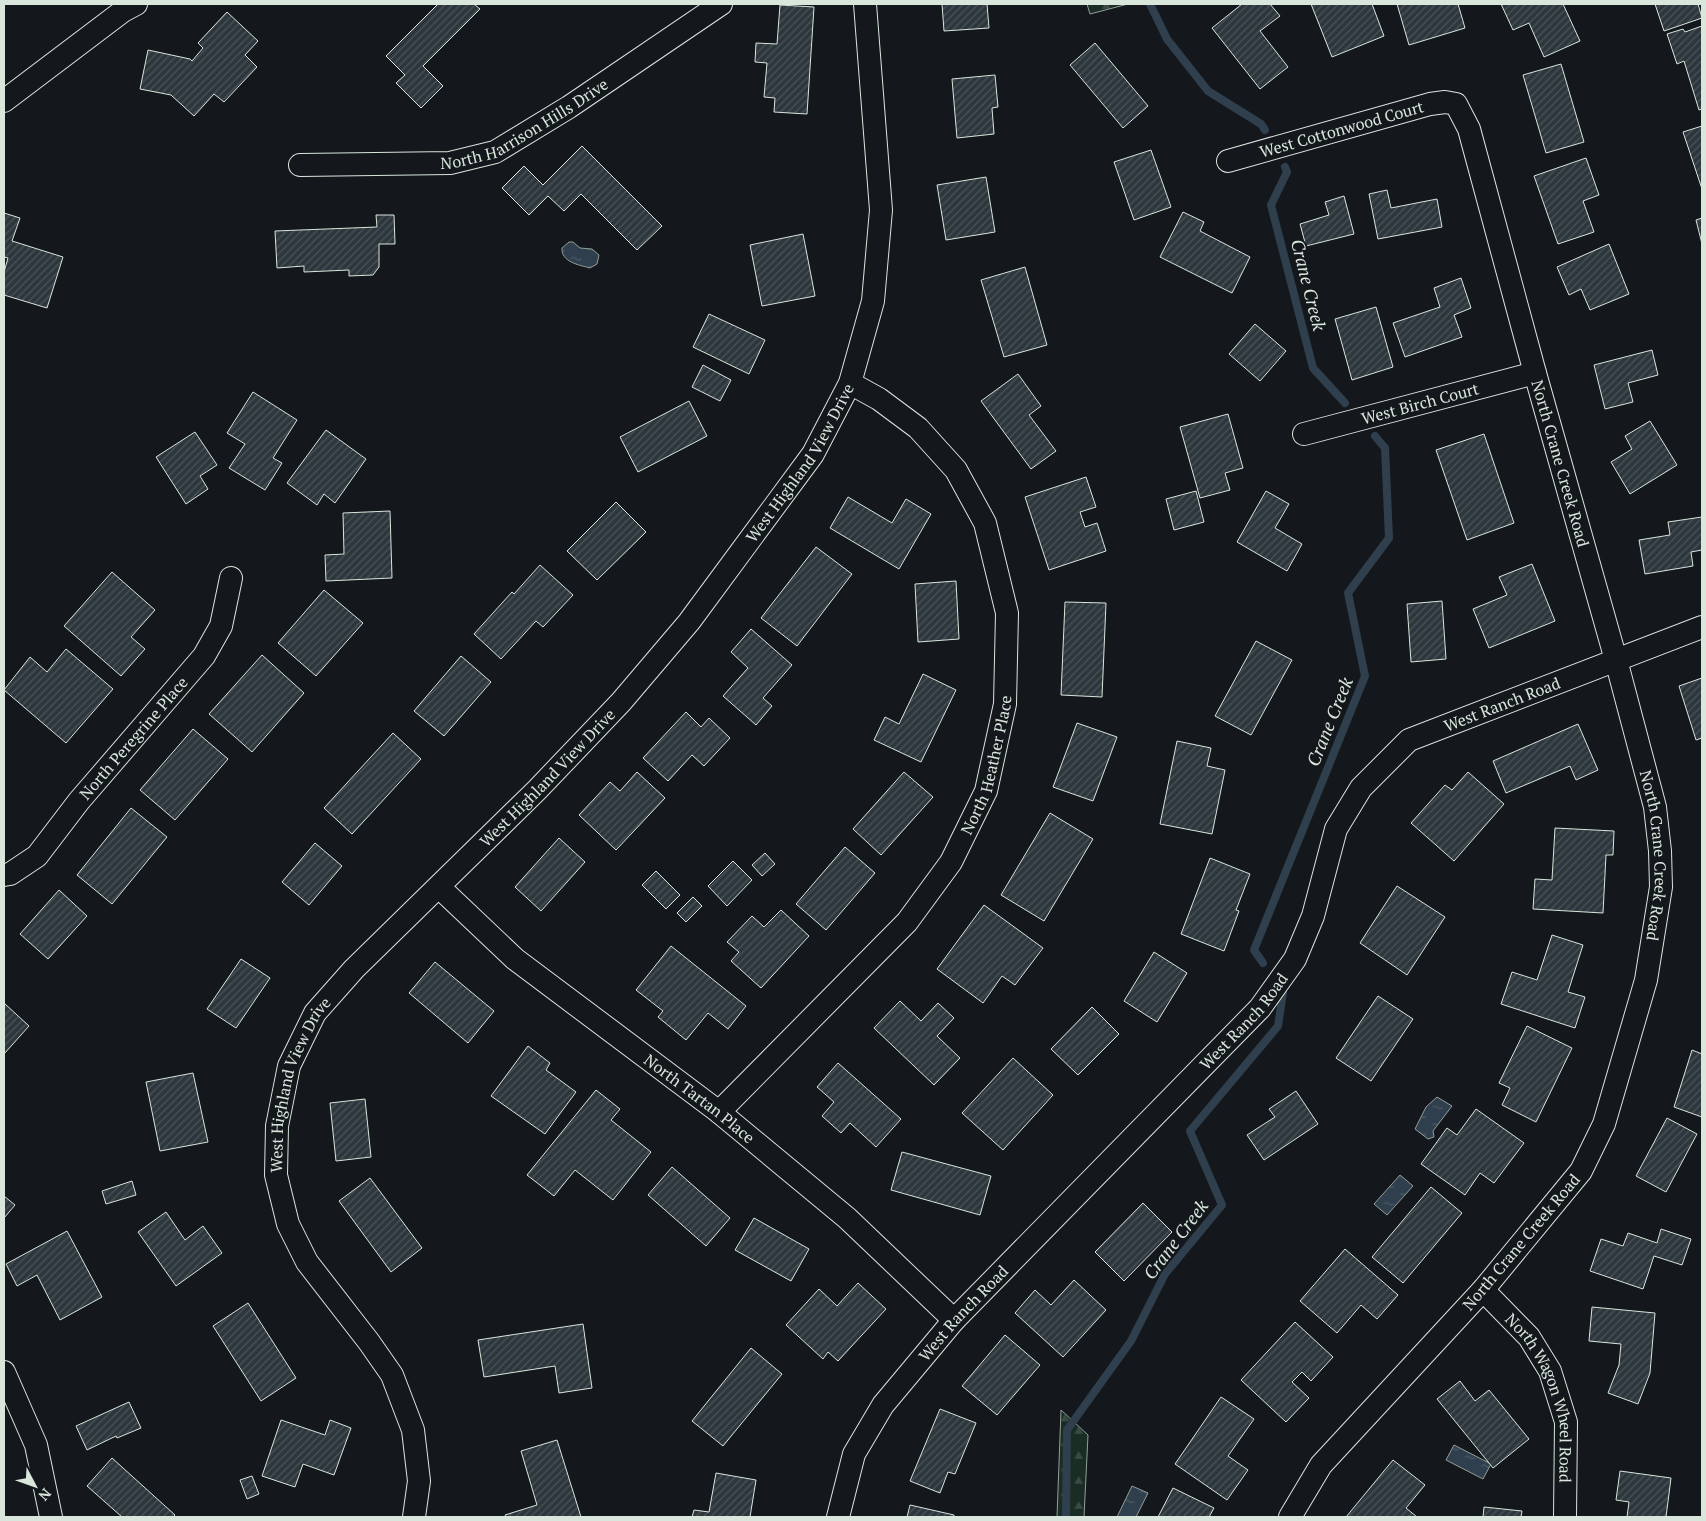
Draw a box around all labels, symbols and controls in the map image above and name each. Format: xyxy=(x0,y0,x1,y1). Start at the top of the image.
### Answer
street label: North Harrison Hills Drive xyxy=(440,73,612,174)
street label: West Cottonwood Court xyxy=(1257,95,1426,163)
water label: Crane Creek xyxy=(1286,236,1332,334)
street label: West Birch Court xyxy=(1359,377,1481,429)
street label: North Crane Creek Road xyxy=(1526,377,1595,549)
street label: West Highland View Drive xyxy=(741,379,859,547)
street label: North Peregrine Place xyxy=(74,672,193,804)
street label: West Ranch Road xyxy=(1441,672,1563,737)
water label: Crane Creek xyxy=(1300,673,1358,770)
street label: North Heather Place xyxy=(955,695,1016,838)
street label: West Highland View Drive xyxy=(475,704,620,851)
street label: North Crane Creek Road xyxy=(1635,768,1672,943)
street label: West Ranch Road xyxy=(1195,968,1293,1074)
street label: West Highland View Drive xyxy=(265,992,336,1173)
street label: North Tartan Place xyxy=(640,1049,760,1148)
street label: North Crane Creek Road xyxy=(1457,1169,1585,1315)
water label: Crane Creek xyxy=(1137,1194,1213,1284)
street label: West Ranch Road xyxy=(913,1260,1013,1366)
street label: North Wagon Wheel Road xyxy=(1500,1308,1577,1483)
north arrow xyxy=(10,1461,60,1511)
text: N xyxy=(34,1485,56,1505)

